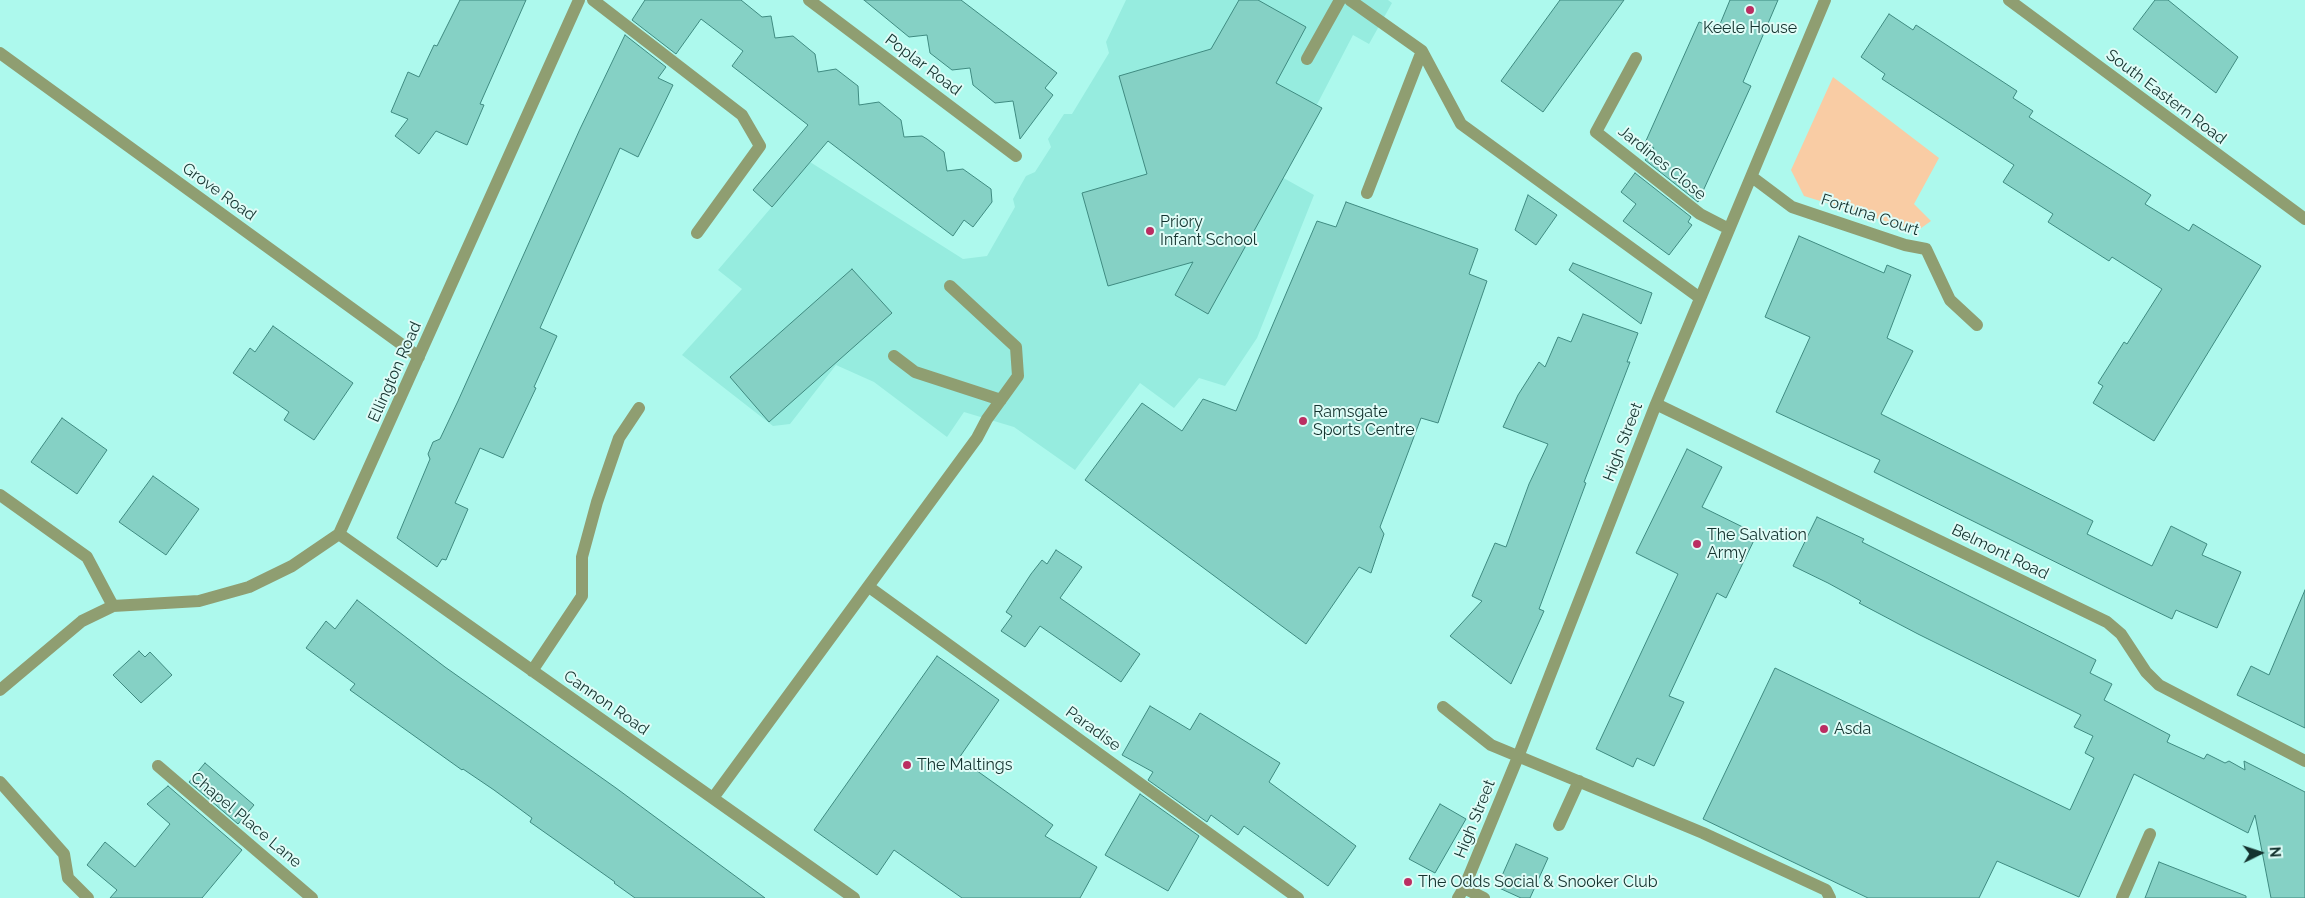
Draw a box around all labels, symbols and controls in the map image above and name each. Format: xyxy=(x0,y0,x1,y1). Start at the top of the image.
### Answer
marker: Keele House xyxy=(1744,4,1756,16)
place label: Keele House xyxy=(1703,18,1797,38)
street label: Poplar Road xyxy=(881,30,965,100)
street label: South Eastern Road xyxy=(2102,46,2230,148)
street label: Jardines Close xyxy=(1614,122,1710,204)
street label: Grove Road xyxy=(179,159,259,225)
street label: Fortuna Court xyxy=(1819,190,1921,240)
place label: Priory Infant School xyxy=(1160,212,1257,250)
marker: Priory Infant School xyxy=(1144,225,1156,237)
street label: Ellington Road xyxy=(364,319,426,425)
street label: High Street xyxy=(1599,400,1647,484)
place label: Ramsgate Sports Centre xyxy=(1313,402,1415,440)
marker: Ramsgate Sports Centre xyxy=(1297,415,1309,427)
street label: Belmont Road xyxy=(1948,520,2052,584)
place label: The Salvation Army xyxy=(1707,525,1807,563)
marker: The Salvation Army xyxy=(1691,538,1703,550)
street label: Cannon Road xyxy=(560,667,652,739)
street label: Paradise xyxy=(1062,703,1124,755)
place label: Asda xyxy=(1834,719,1871,739)
marker: Asda xyxy=(1818,723,1830,735)
place label: The Maltings xyxy=(917,755,1012,775)
marker: The Maltings xyxy=(901,759,913,771)
street label: Chapel Place Lane xyxy=(187,768,305,872)
street label: High Street xyxy=(1451,777,1499,861)
north arrow xyxy=(2235,828,2285,878)
text: N xyxy=(2267,846,2283,858)
place label: The Odds Social & Snooker Club xyxy=(1418,872,1658,892)
marker: The Odds Social & Snooker Club xyxy=(1402,876,1414,888)

